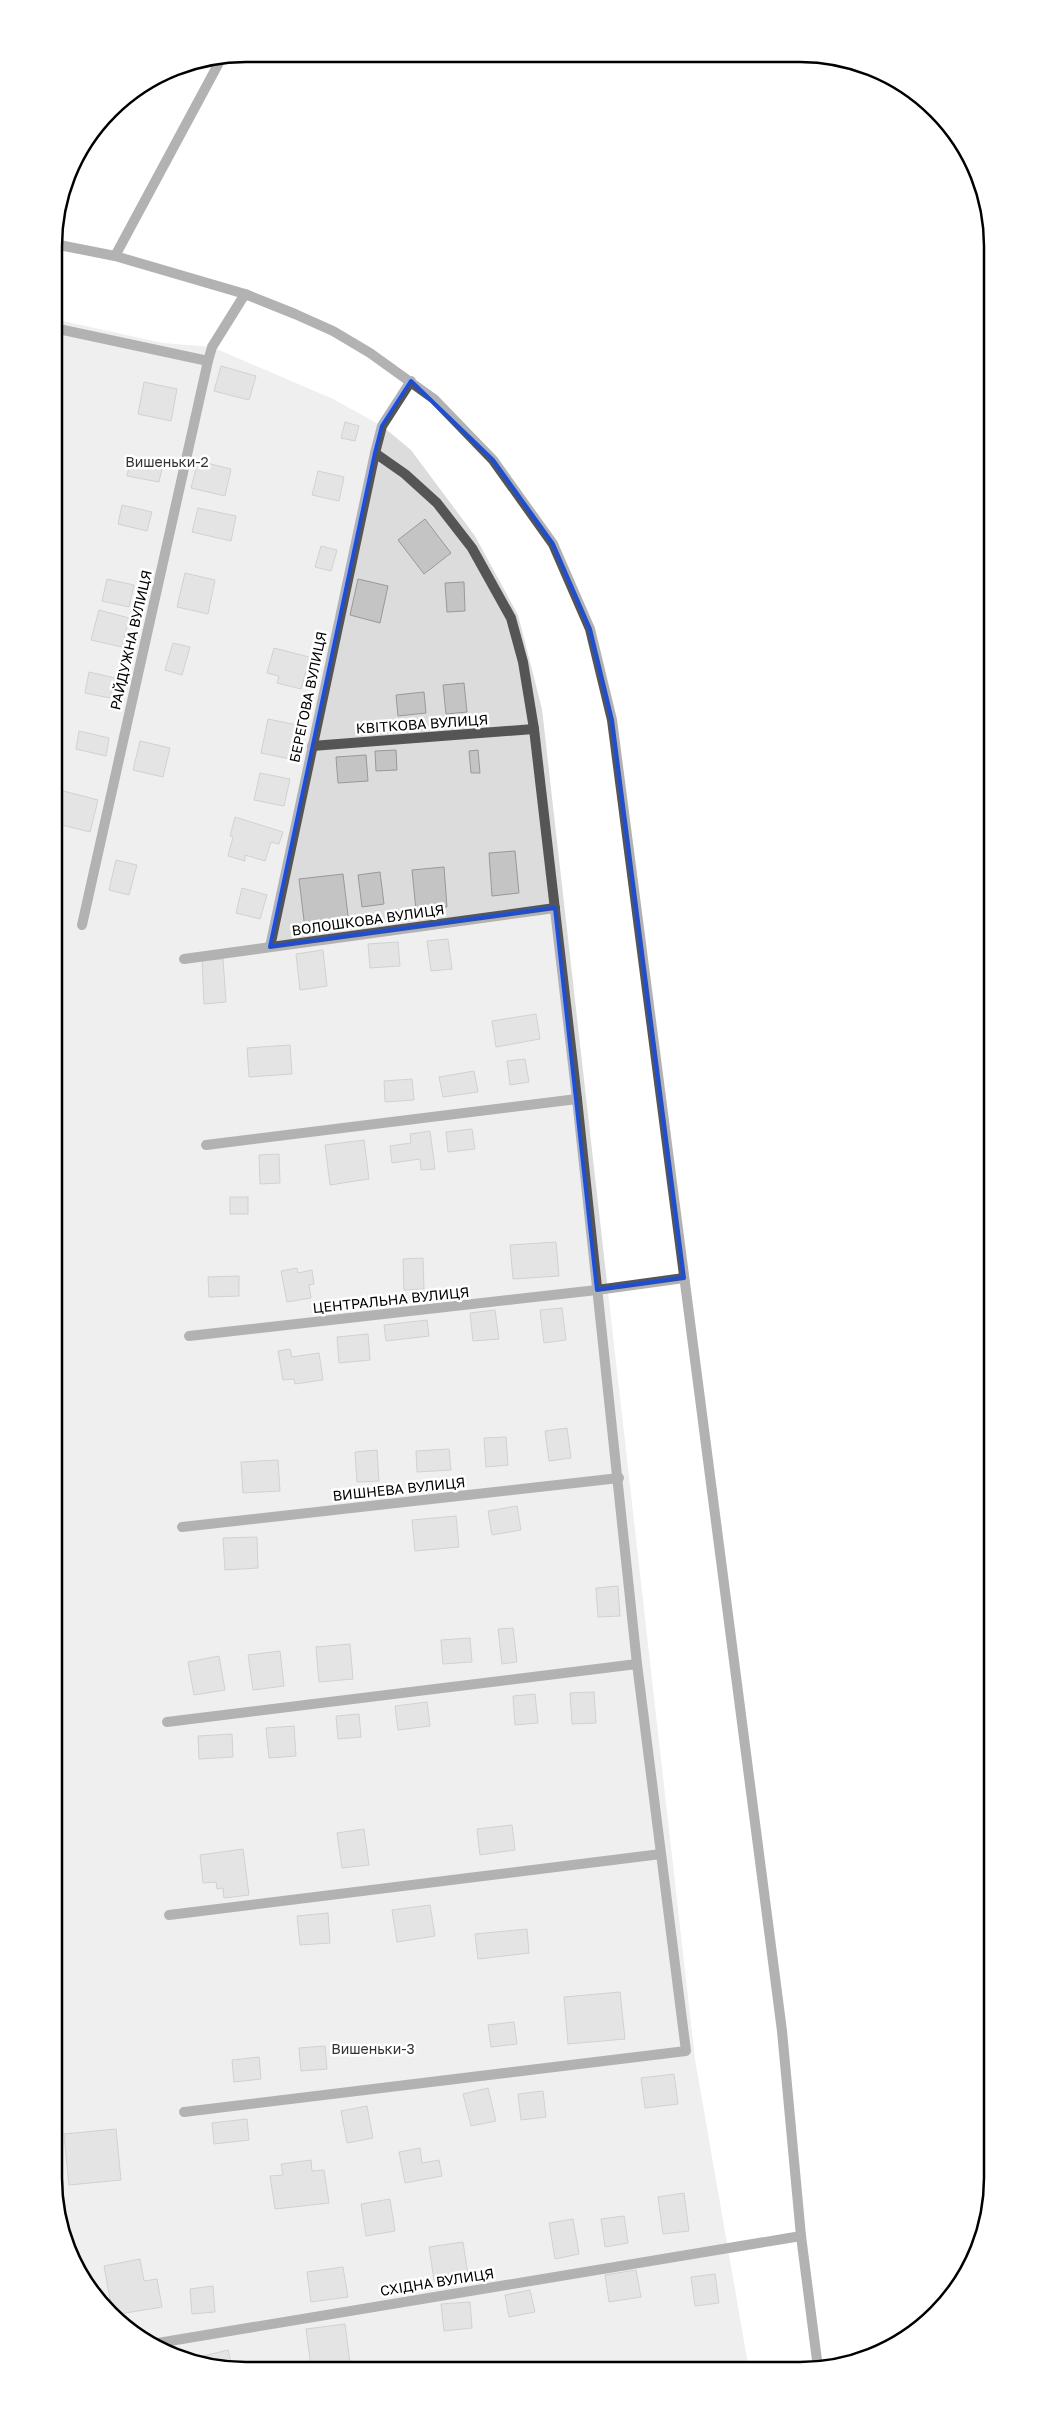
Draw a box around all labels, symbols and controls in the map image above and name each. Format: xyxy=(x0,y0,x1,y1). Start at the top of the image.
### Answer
park label: Вишеньки-2 xyxy=(125,453,209,470)
street label: РАЙДУЖНА ВУЛИЦЯ xyxy=(106,568,155,711)
street label: БЕРЕГОВА ВУЛИЦЯ xyxy=(285,630,330,764)
street label: КВІТКОВА ВУЛИЦЯ xyxy=(355,710,489,737)
street label: ВОЛОШКОВА ВУЛИЦЯ xyxy=(291,900,445,939)
street label: ЦЕНТРАЛЬНА ВУЛИЦЯ xyxy=(312,1283,470,1316)
street label: ВИШНЕВА ВУЛИЦЯ xyxy=(332,1473,466,1504)
park label: Вишеньки-3 xyxy=(331,2040,415,2057)
street label: СХІДНА ВУЛИЦЯ xyxy=(379,2264,495,2299)

